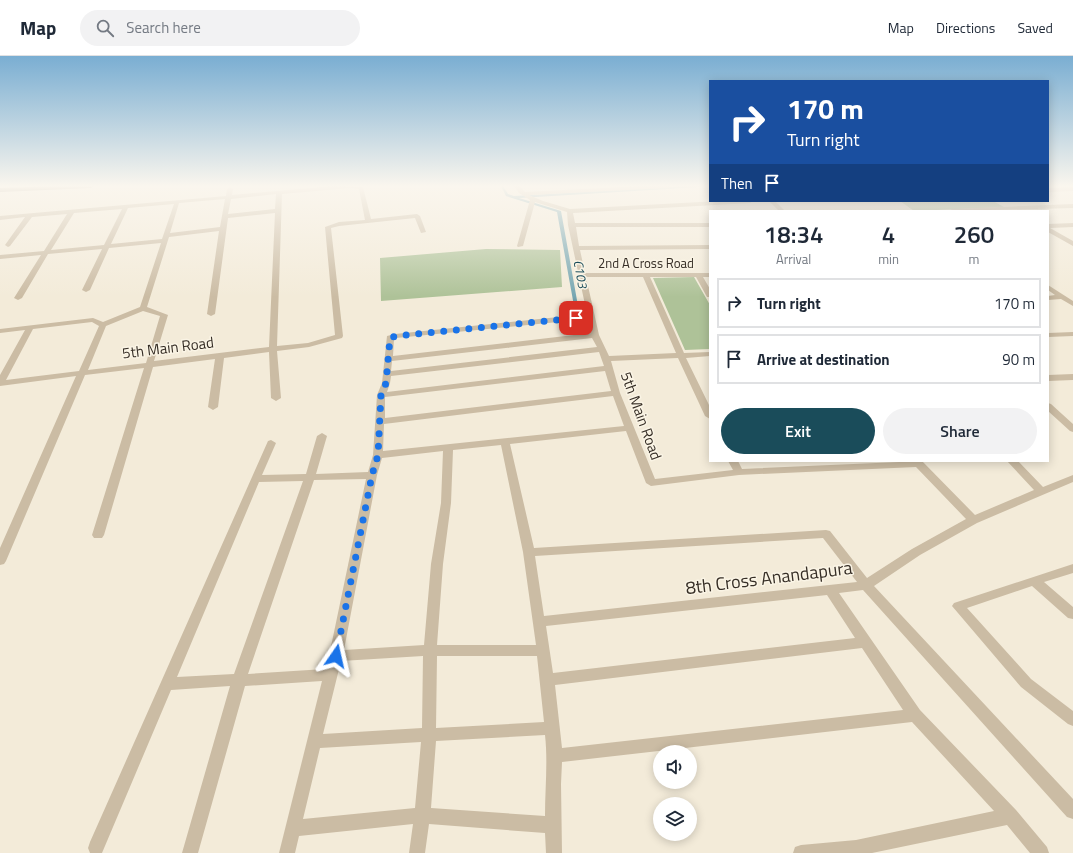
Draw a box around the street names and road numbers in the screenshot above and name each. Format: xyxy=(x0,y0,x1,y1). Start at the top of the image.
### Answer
street label: 2nd A Cross Road xyxy=(598,253,694,273)
street label: 5th Main Road xyxy=(121,330,215,365)
street label: 5th Main Road xyxy=(615,369,668,463)
street label: 8th Cross Anandapura xyxy=(684,554,854,601)

